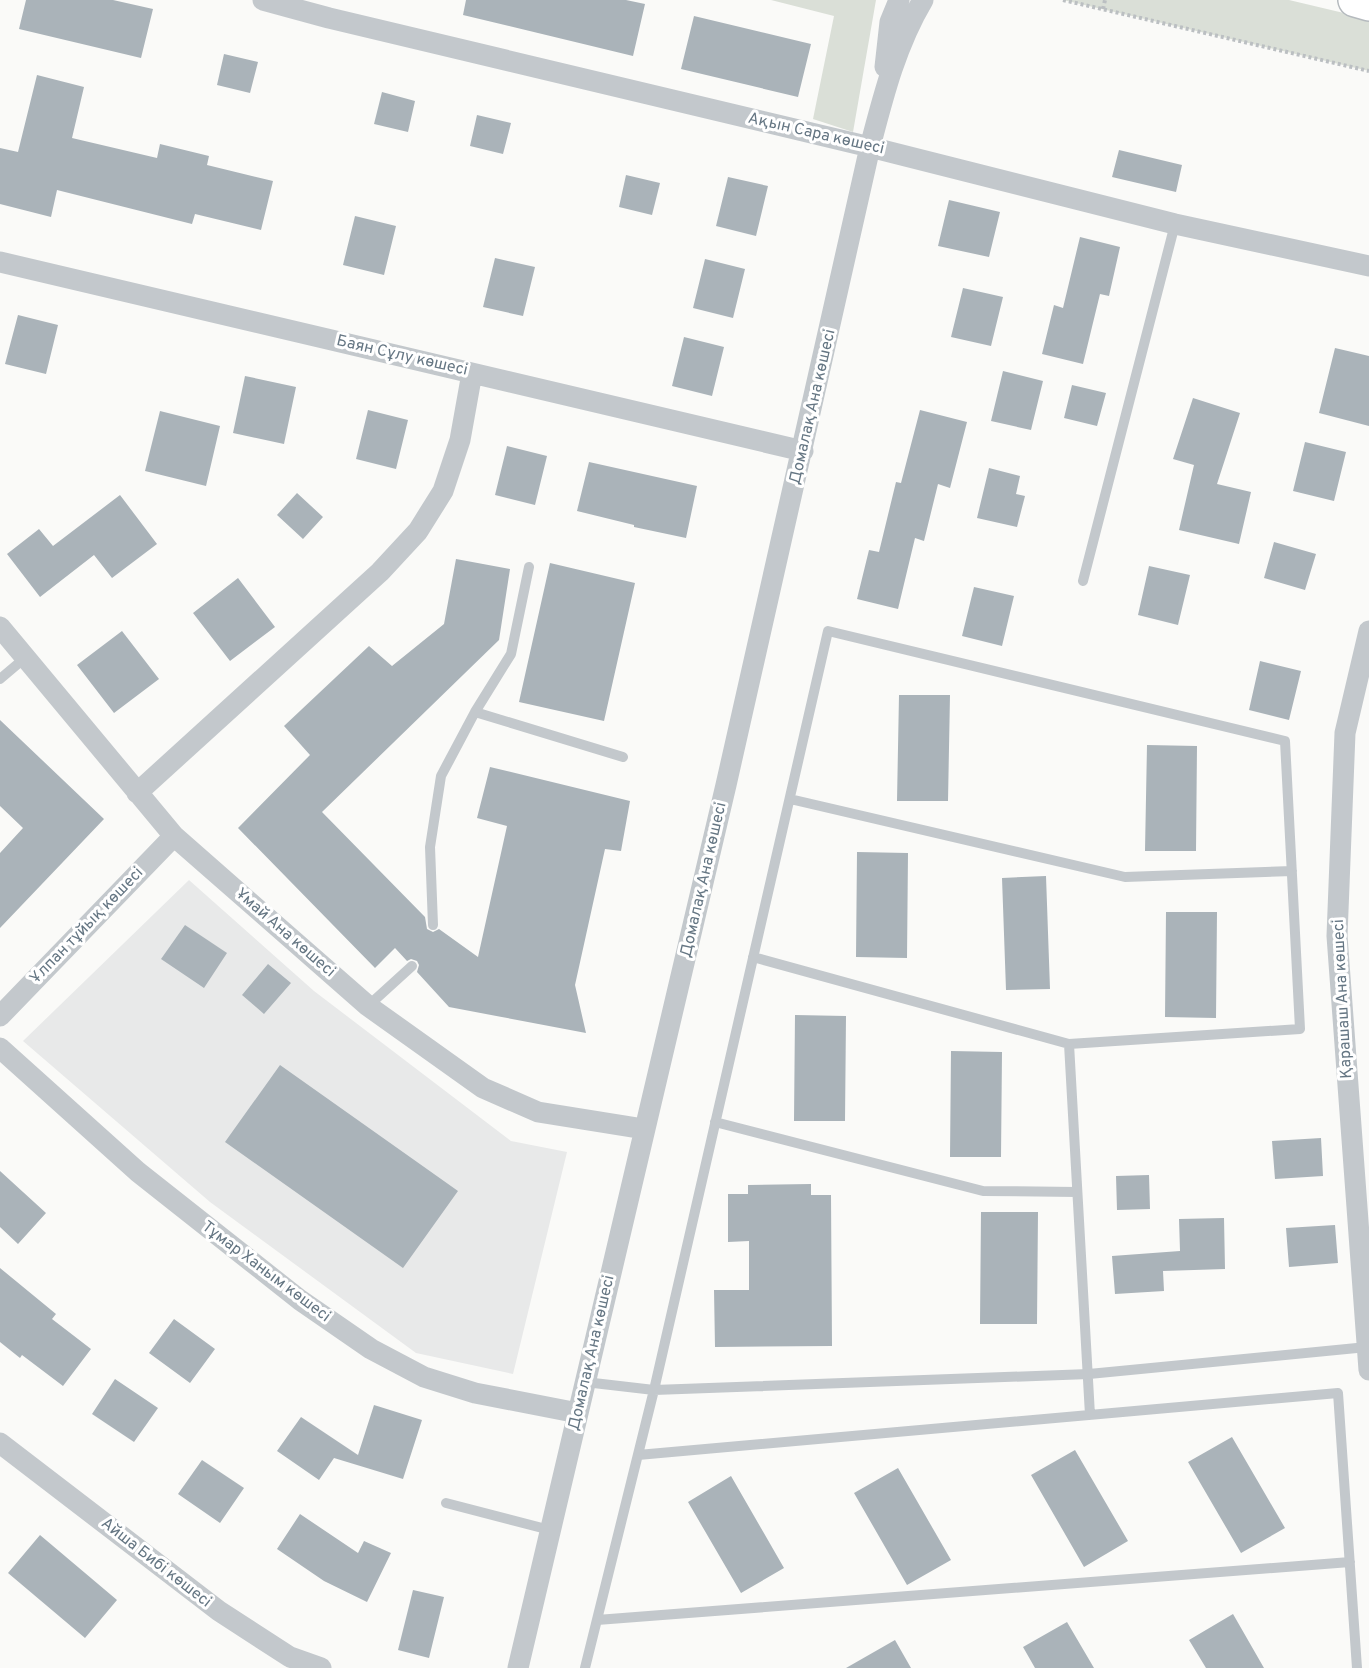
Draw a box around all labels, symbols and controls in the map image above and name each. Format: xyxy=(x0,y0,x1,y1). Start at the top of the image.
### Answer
street label: Ақын Сара көшесі xyxy=(746,109,886,159)
street label: Домалақ Ана көшесі xyxy=(785,327,841,487)
street label: Баян Сұлу көшесі xyxy=(334,331,470,381)
street label: Домалақ Ана көшесі xyxy=(676,800,732,960)
street label: Ұлпан тұйық көшесі xyxy=(26,863,148,989)
street label: Ұмай Ана көшесі xyxy=(231,884,339,982)
street label: Қарашаш Ана көшесі xyxy=(1329,919,1357,1079)
street label: Тұмар Ханым көшесі xyxy=(198,1217,334,1327)
street label: Домалақ Ана көшесі xyxy=(564,1273,620,1433)
street label: Айша Бибі көшесі xyxy=(97,1514,215,1612)

